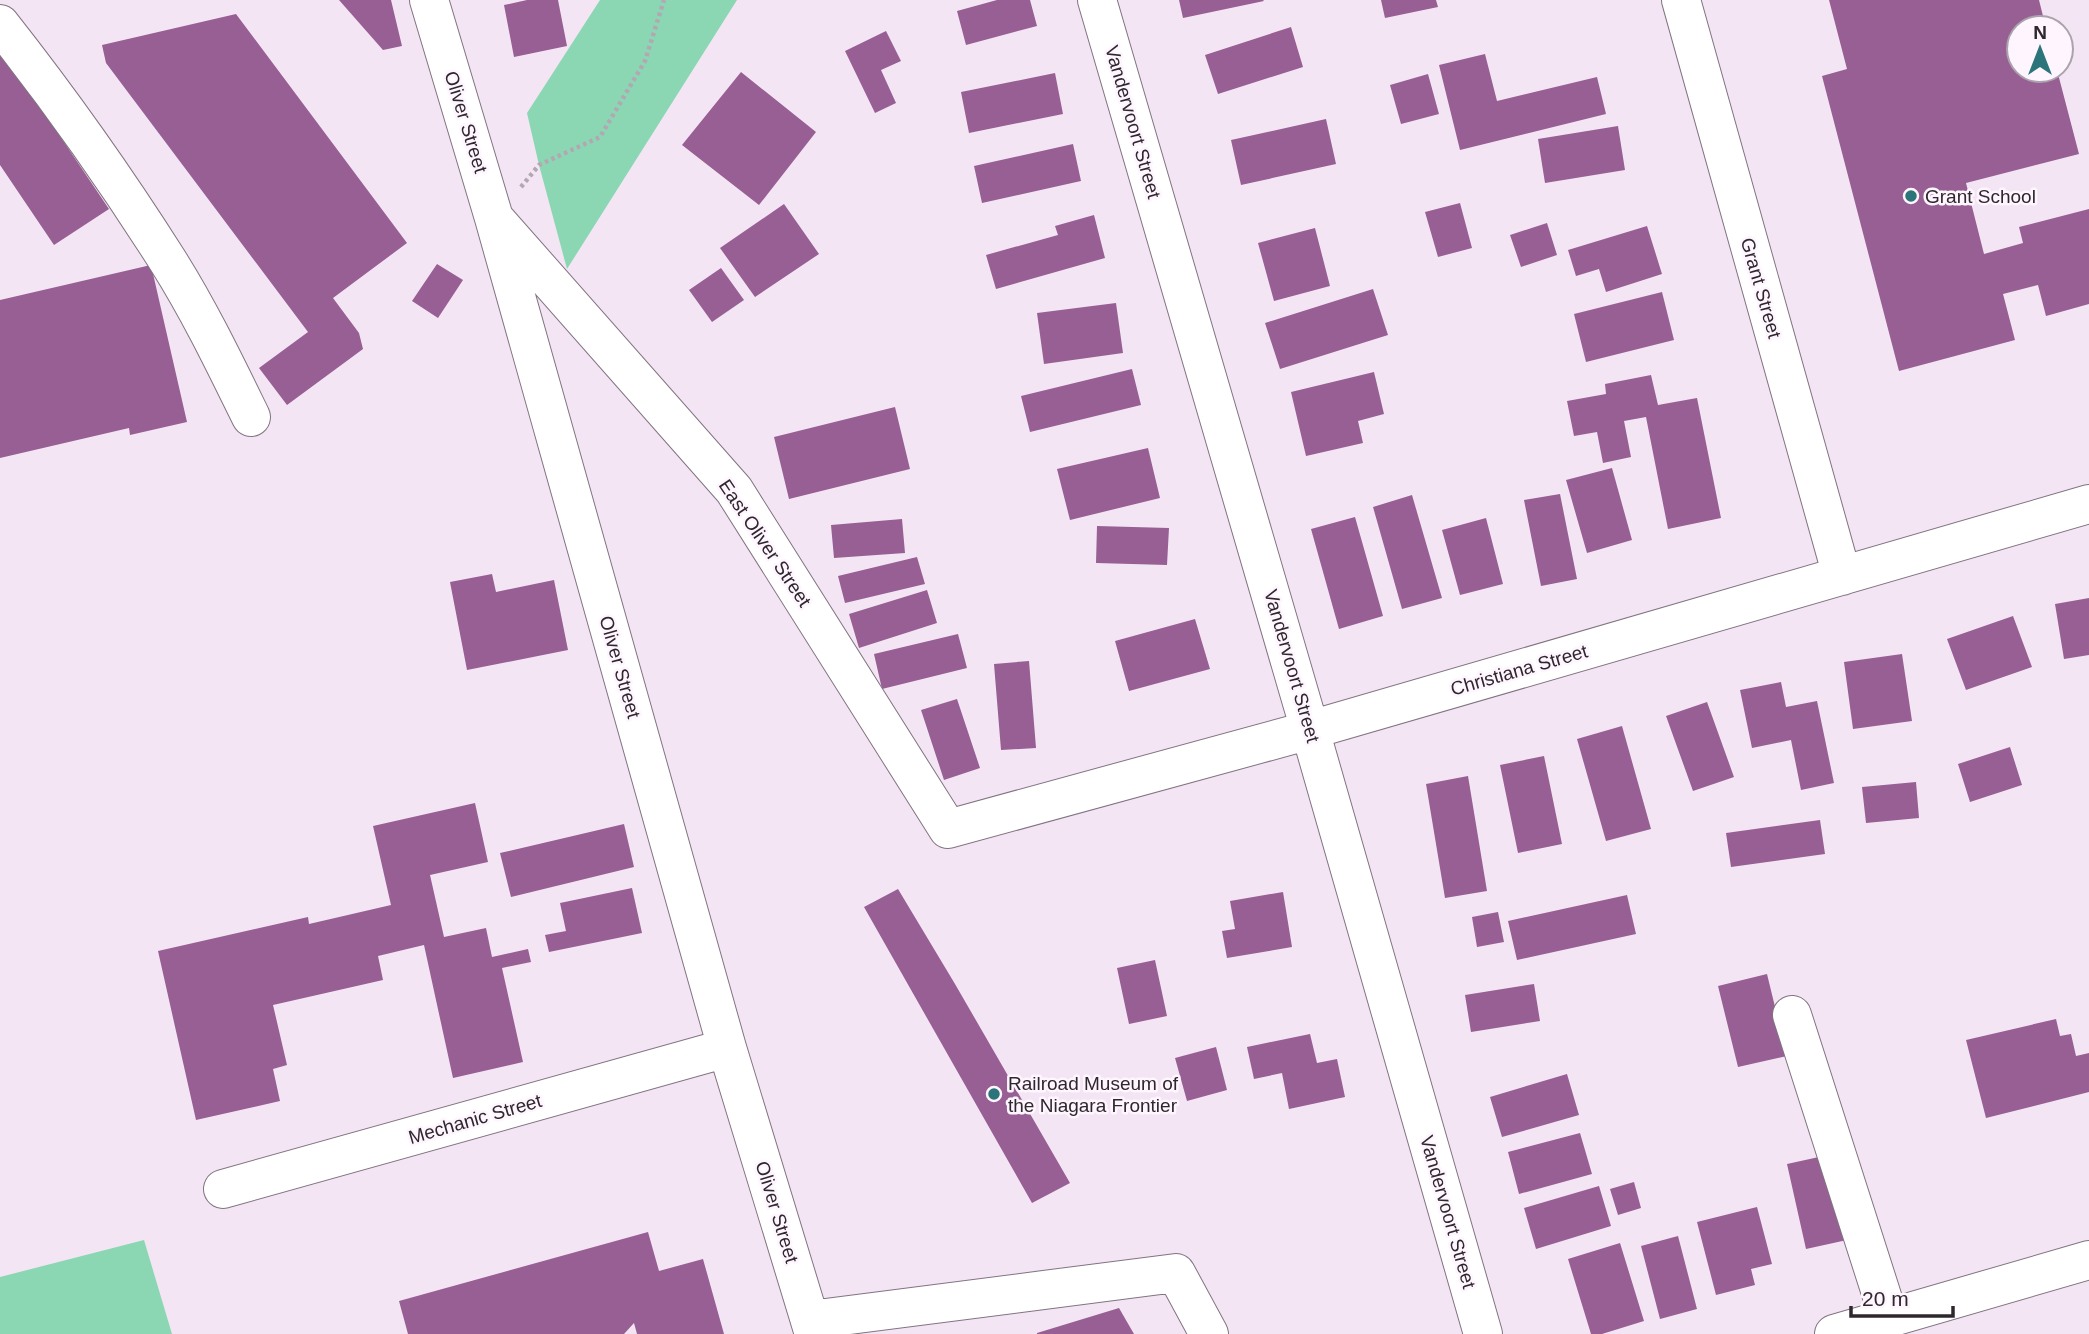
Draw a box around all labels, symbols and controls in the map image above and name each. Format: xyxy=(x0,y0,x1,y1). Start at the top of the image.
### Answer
north arrow xyxy=(2005,14,2075,84)
text: N xyxy=(2033,22,2047,43)
street label: Vandervoort Street xyxy=(1101,43,1165,202)
street label: Oliver Street xyxy=(441,68,492,176)
place label: Grant School xyxy=(1925,186,2036,207)
marker: Grant School xyxy=(1903,188,1919,204)
street label: Grant Street xyxy=(1737,235,1786,341)
street label: East Oliver Street xyxy=(715,475,816,611)
street label: Vandervoort Street xyxy=(1260,587,1324,746)
street label: Oliver Street xyxy=(595,613,645,721)
street label: Christiana Street xyxy=(1448,640,1591,700)
place label: Railroad Museum of the Niagara Frontier xyxy=(1008,1073,1179,1116)
marker: Railroad Museum of the Niagara Frontier xyxy=(986,1086,1002,1102)
street label: Mechanic Street xyxy=(406,1090,545,1148)
street label: Vandervoort Street xyxy=(1416,1133,1480,1292)
street label: Oliver Street xyxy=(752,1158,803,1266)
scale bar xyxy=(1851,1274,1952,1318)
text: 20 m xyxy=(1862,1287,1909,1310)

